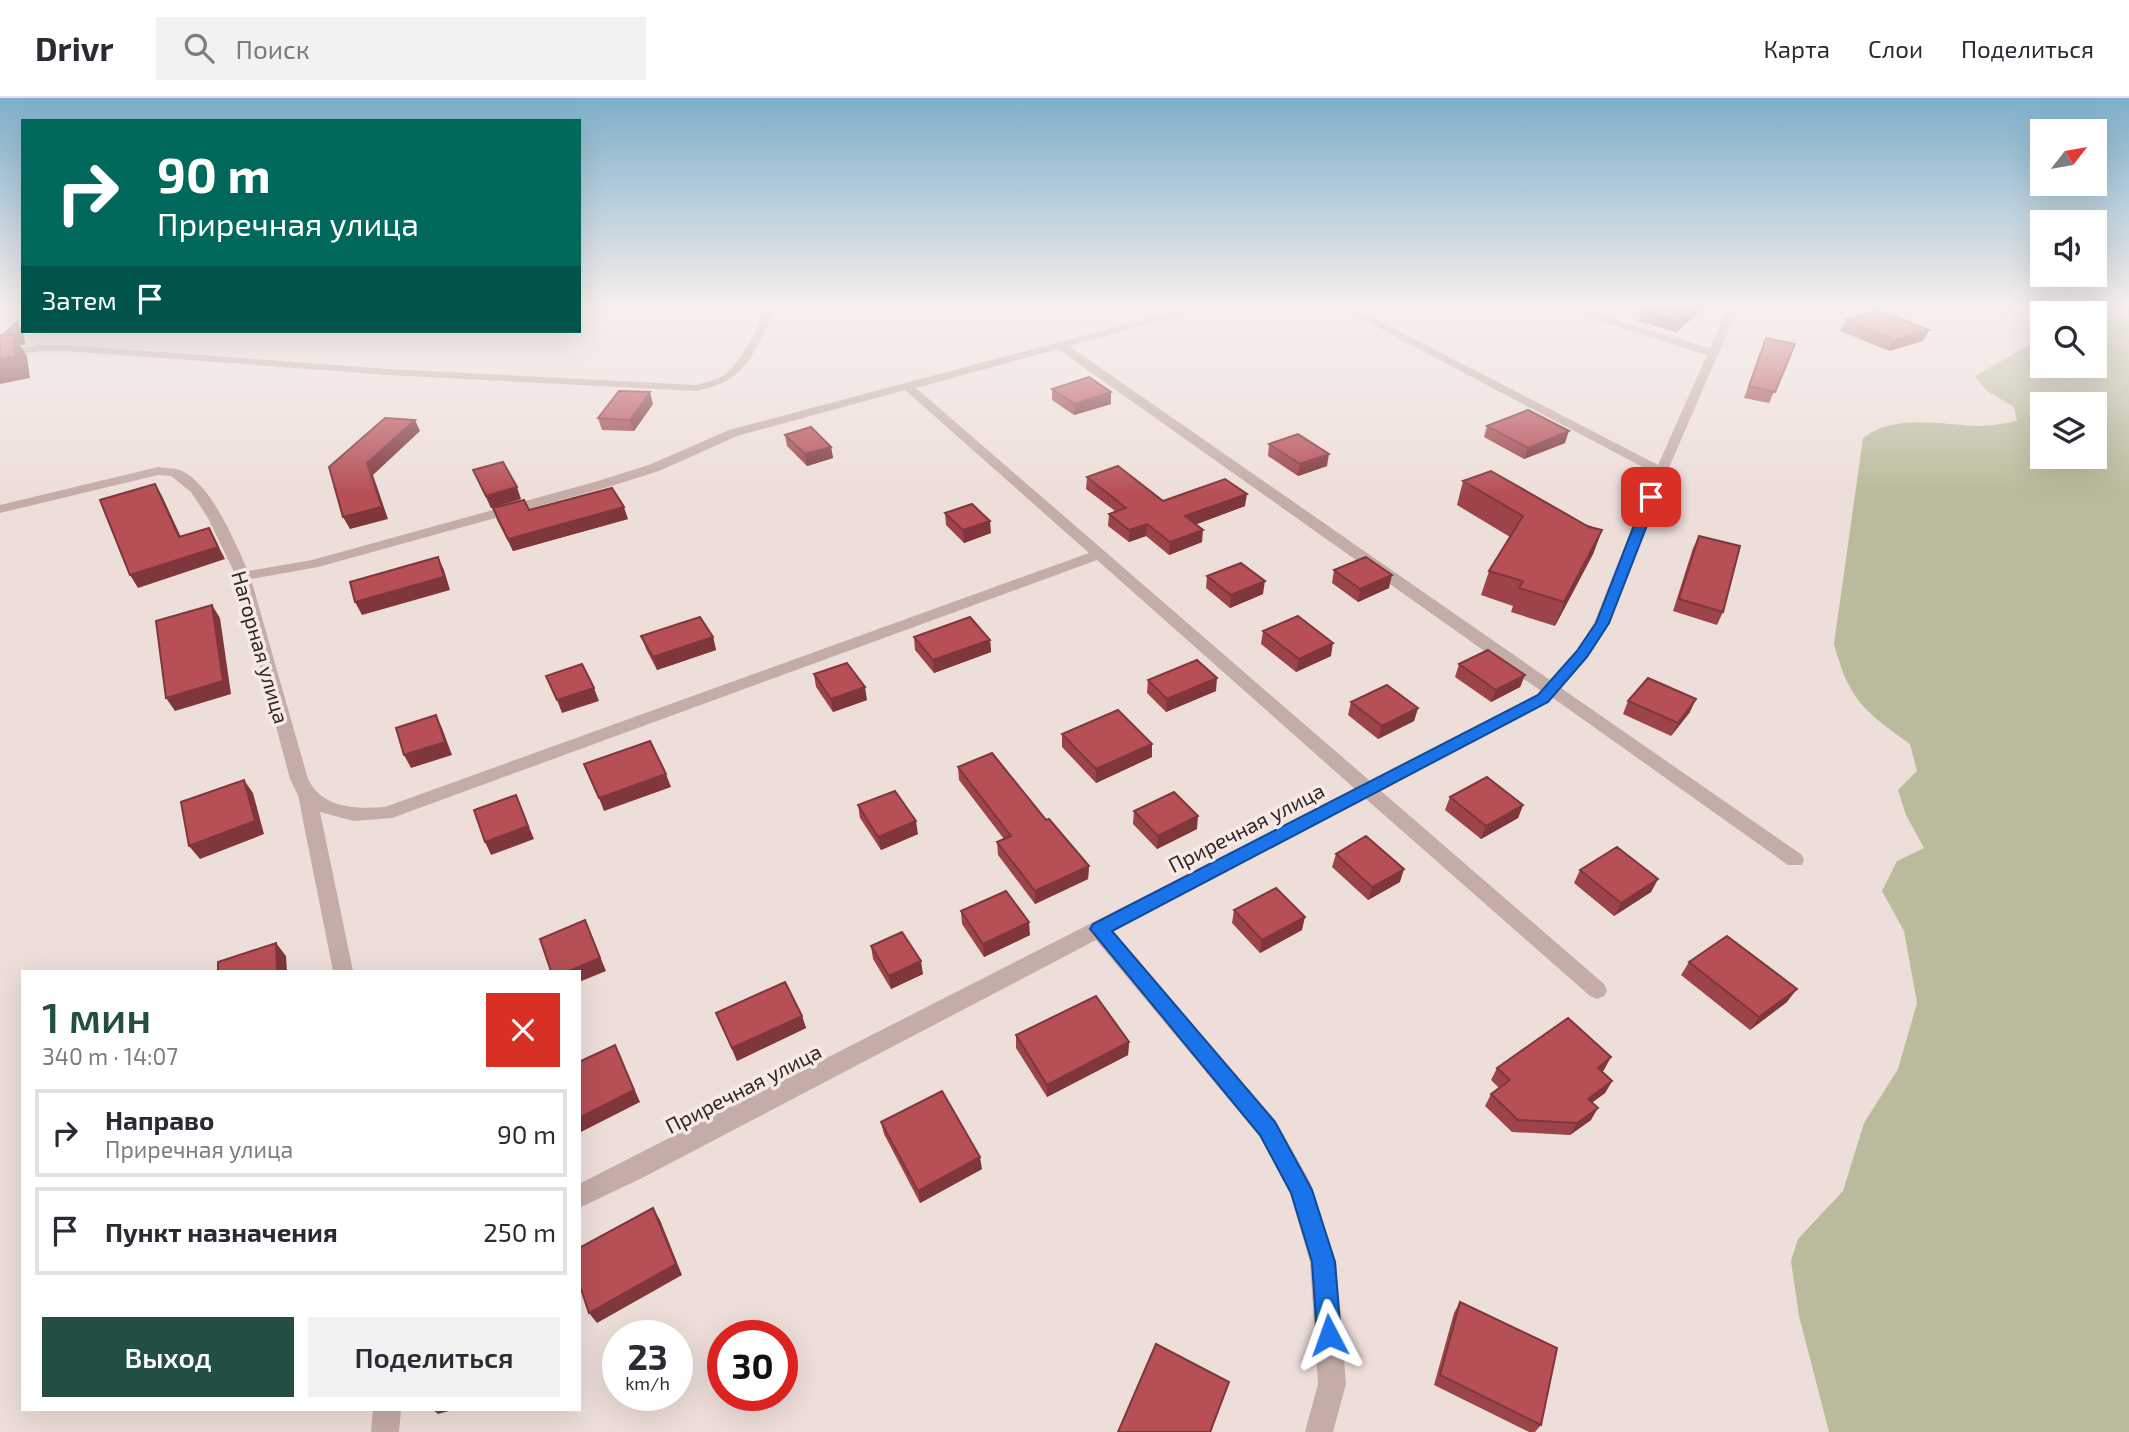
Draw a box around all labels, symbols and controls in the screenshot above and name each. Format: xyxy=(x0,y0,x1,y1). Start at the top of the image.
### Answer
search box xyxy=(156,17,646,80)
text: Drivr xyxy=(35,28,114,68)
icon: search xyxy=(180,29,218,67)
text: Поиск xyxy=(236,33,310,64)
text: Карта xyxy=(1763,34,1830,63)
text: Слои xyxy=(1868,34,1923,63)
text: Поделиться xyxy=(1961,34,2094,63)
north arrow xyxy=(2030,119,2107,196)
map controls xyxy=(2030,119,2107,469)
text: 90 m xyxy=(157,144,271,203)
icon: right xyxy=(42,147,133,238)
text: Приречная улица xyxy=(157,204,419,242)
button: sound xyxy=(2030,210,2107,287)
icon: arrive xyxy=(131,280,169,318)
text: Затем xyxy=(42,284,117,315)
button: search xyxy=(2030,301,2107,378)
button: layers xyxy=(2030,392,2107,469)
pin xyxy=(1621,467,1681,527)
icon: arrive xyxy=(1632,478,1670,516)
street label: Нагорная улица xyxy=(226,568,295,727)
street label: Приречная улица xyxy=(1164,777,1329,878)
text: 1 мин xyxy=(42,991,151,1041)
button: close xyxy=(486,993,560,1067)
street label: Приречная улица xyxy=(661,1038,826,1139)
text: 340 m · 14:07 xyxy=(42,1042,178,1070)
text: Направо xyxy=(105,1104,214,1135)
icon: right xyxy=(46,1114,84,1152)
text: 90 m xyxy=(497,1118,556,1149)
text: Приречная улица xyxy=(105,1135,293,1163)
icon: arrive xyxy=(46,1212,84,1250)
text: Пункт назначения xyxy=(105,1216,338,1247)
text: 250 m xyxy=(483,1216,556,1247)
position arrow xyxy=(1292,1298,1366,1372)
button: Выход xyxy=(42,1317,294,1397)
button: Поделиться xyxy=(308,1317,560,1397)
speed limit sign: 30 xyxy=(707,1320,798,1411)
text: 23 xyxy=(627,1335,668,1377)
text: km/h xyxy=(625,1372,670,1394)

